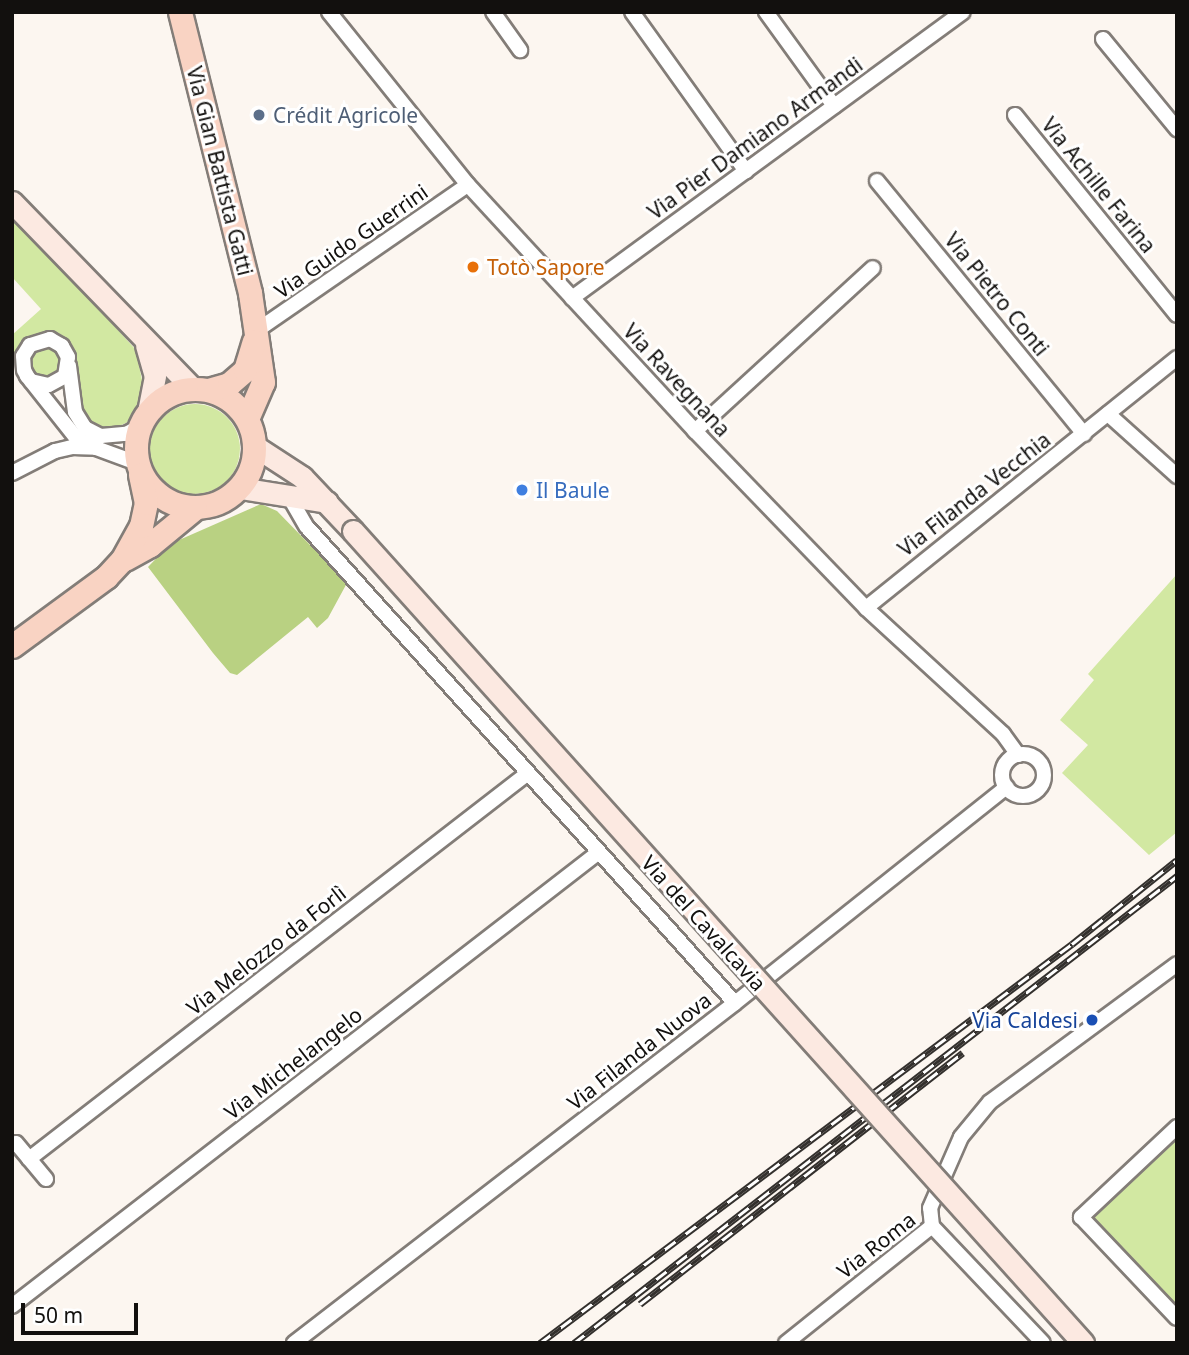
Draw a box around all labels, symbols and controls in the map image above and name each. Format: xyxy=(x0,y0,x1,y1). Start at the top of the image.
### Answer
street label: Via Pier Damiano Armandi xyxy=(643,52,867,224)
street label: Via Gian Battista Gatti xyxy=(182,64,258,278)
place label: Crédit Agricole xyxy=(273,102,418,128)
marker: Crédit Agricole xyxy=(251,107,267,123)
street label: Via Achille Farina xyxy=(1037,112,1161,258)
street label: Via Guido Guerrini xyxy=(270,179,432,303)
street label: Via Pietro Conti xyxy=(940,227,1054,361)
place label: Totò Sapore xyxy=(487,254,605,280)
marker: Totò Sapore xyxy=(465,259,481,275)
street label: Via Ravegnana xyxy=(618,318,736,442)
street label: Via Filanda Vecchia xyxy=(893,427,1055,561)
place label: Il Baule xyxy=(536,477,610,503)
marker: Il Baule xyxy=(514,482,530,498)
street label: Via del Cavalcavia xyxy=(637,850,771,996)
street label: Via Melozzo da Forlì xyxy=(181,880,351,1020)
street label: Via Filanda Nuova xyxy=(562,987,716,1115)
street label: Via Michelangelo xyxy=(219,1001,367,1125)
place label: Via Caldesi xyxy=(972,1007,1078,1033)
marker: Via Caldesi xyxy=(1084,1012,1100,1028)
street label: Via Roma xyxy=(832,1207,920,1283)
scale bar xyxy=(24,1288,142,1332)
text: 50 m xyxy=(34,1301,83,1329)

